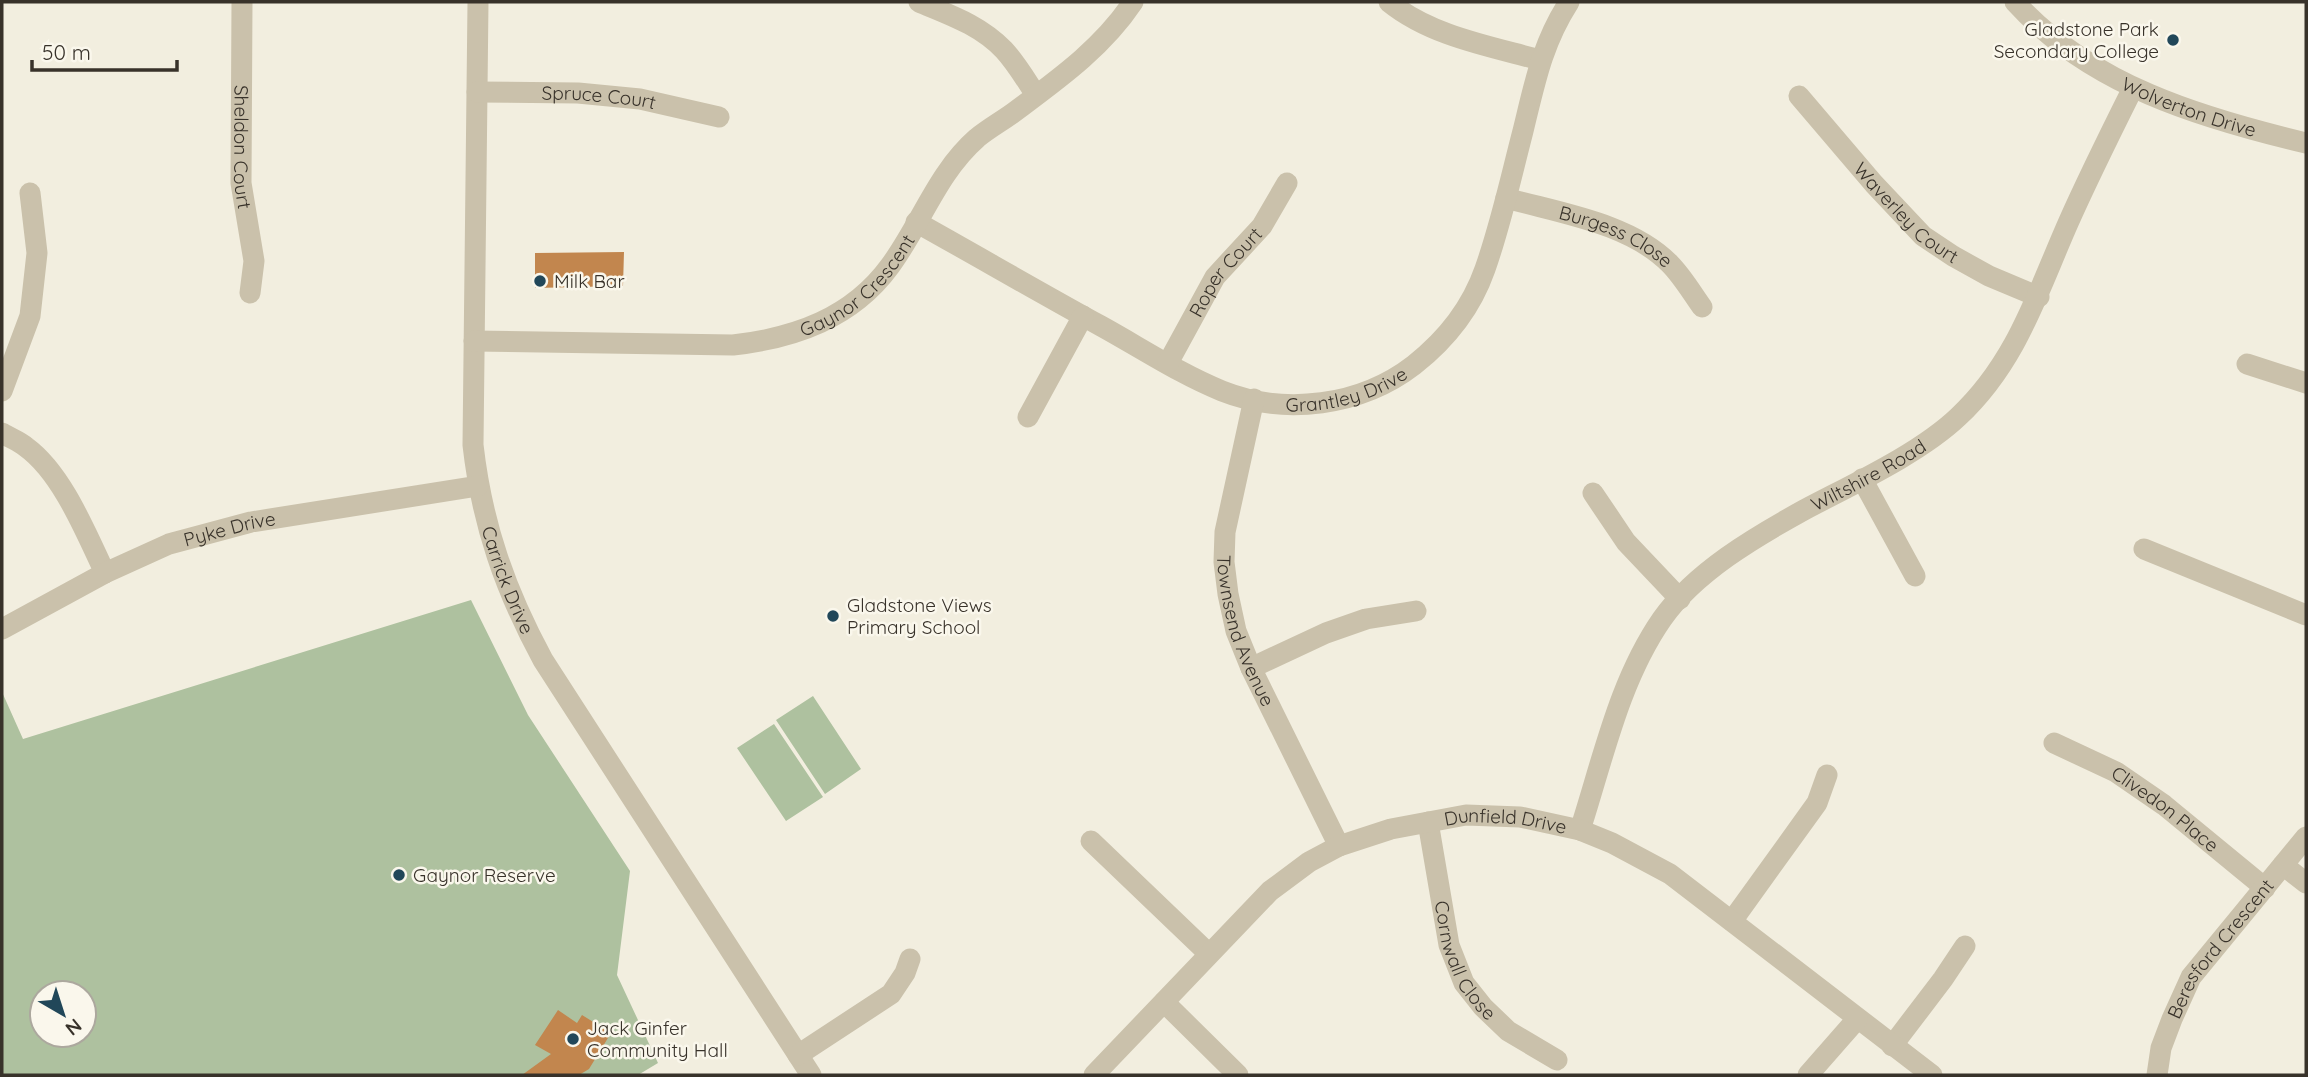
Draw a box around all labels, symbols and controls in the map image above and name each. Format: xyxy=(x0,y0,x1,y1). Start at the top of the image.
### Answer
place label: Gladstone Park Secondary College xyxy=(1994,17,2159,63)
scale bar xyxy=(32,28,177,72)
marker: Gladstone Park Secondary College xyxy=(2165,32,2181,48)
text: 50 m xyxy=(42,39,91,65)
street label: Wolverton Drive xyxy=(2118,71,2259,142)
street label: Spruce Court xyxy=(542,81,658,114)
street label: Sheldon Court xyxy=(229,85,257,211)
street label: Waverley Court xyxy=(1849,157,1963,269)
street label: Burgess Close xyxy=(1557,200,1678,272)
street label: Roper Court xyxy=(1184,222,1267,321)
street label: Gaynor Crescent xyxy=(796,230,920,342)
place label: Milk Bar xyxy=(554,269,625,293)
marker: Milk Bar xyxy=(532,273,548,289)
street label: Grantley Drive xyxy=(1286,361,1412,417)
street label: Wiltshire Road xyxy=(1807,434,1930,516)
street label: Pyke Drive xyxy=(181,506,277,552)
street label: Carrick Drive xyxy=(477,523,540,638)
street label: Townsend Avenue xyxy=(1212,554,1280,710)
place label: Gladstone Views Primary School xyxy=(847,593,992,639)
marker: Gladstone Views Primary School xyxy=(825,608,841,624)
street label: Clivedon Place xyxy=(2107,761,2224,857)
street label: Dunfield Drive xyxy=(1442,803,1569,839)
place label: Gaynor Reserve xyxy=(413,863,556,887)
marker: Gaynor Reserve xyxy=(391,867,407,883)
street label: Beresford Crescent xyxy=(2162,874,2279,1022)
street label: Cornwall Close xyxy=(1430,899,1501,1025)
north arrow xyxy=(28,979,98,1049)
text: N xyxy=(61,1013,87,1041)
place label: Jack Ginfer Community Hall xyxy=(587,1016,728,1062)
marker: Jack Ginfer Community Hall xyxy=(565,1031,581,1047)

